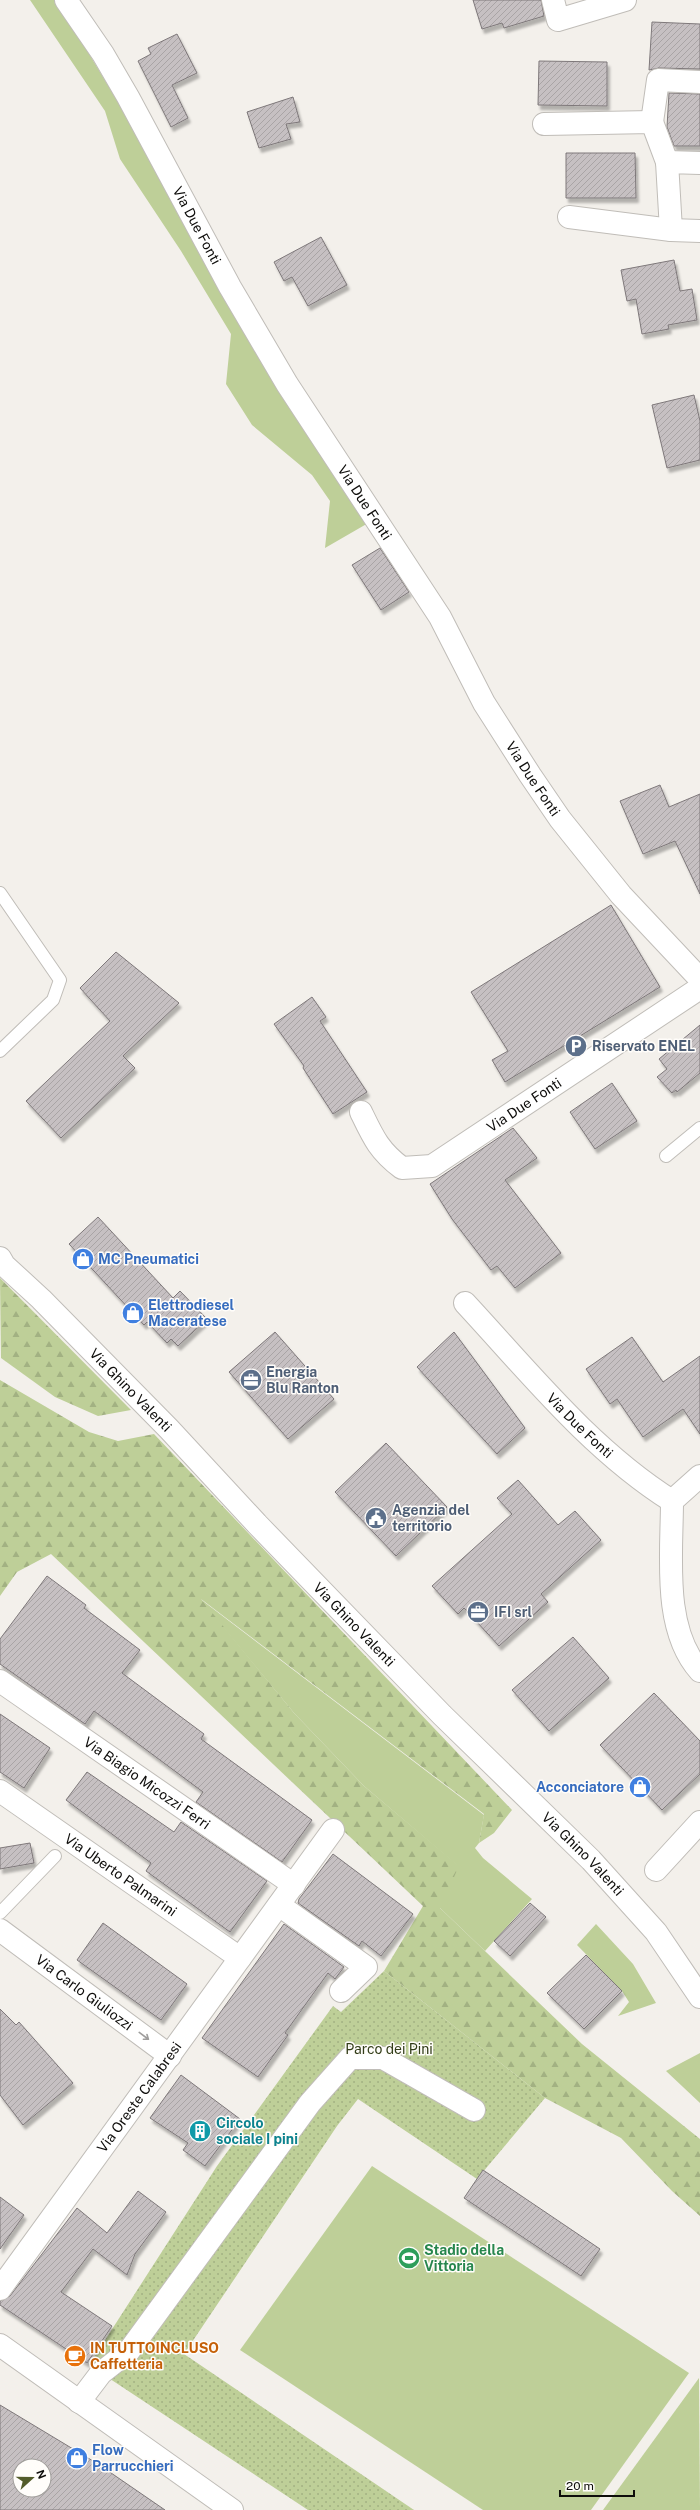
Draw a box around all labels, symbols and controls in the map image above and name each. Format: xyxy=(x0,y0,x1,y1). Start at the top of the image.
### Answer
street label: Via Due Fonti xyxy=(170,184,224,267)
street label: Via Due Fonti xyxy=(334,462,395,543)
street label: Via Due Fonti xyxy=(503,739,564,819)
parking icon: Riservato ENEL xyxy=(563,1033,589,1059)
place label: Riservato ENEL xyxy=(592,1038,695,1054)
street label: Via Due Fonti xyxy=(484,1074,564,1135)
shop icon: MC Pneumatici xyxy=(70,1246,96,1272)
place label: MC Pneumatici xyxy=(98,1251,199,1267)
place label: Elettrodiesel Maceratese xyxy=(148,1297,235,1329)
shop icon: Elettrodiesel Maceratese xyxy=(120,1300,146,1326)
street label: Via Ghino Valenti xyxy=(86,1345,175,1435)
place label: Energia Blu Ranton xyxy=(266,1364,339,1396)
office icon: Energia Blu Ranton xyxy=(238,1367,264,1393)
street label: Via Due Fonti xyxy=(543,1390,616,1461)
place label: Agenzia del territorio xyxy=(392,1502,470,1534)
public building icon: Agenzia del territorio xyxy=(363,1505,389,1531)
street label: Via Ghino Valenti xyxy=(310,1579,398,1669)
office icon: IFI srl xyxy=(465,1599,491,1625)
place label: IFI srl xyxy=(494,1604,533,1620)
street label: Via Biagio Micozzi Ferri xyxy=(81,1734,213,1832)
shop icon: Acconciatore xyxy=(627,1774,653,1800)
place label: Acconciatore xyxy=(536,1779,624,1795)
street label: Via Ghino Valenti xyxy=(539,1809,627,1899)
street label: Via Uberto Palmarini xyxy=(61,1830,180,1920)
street label: Via Carlo Giuliozzi xyxy=(33,1951,136,2034)
one-way arrow xyxy=(138,2032,149,2041)
street label: Via Oreste Calabresi xyxy=(94,2039,185,2155)
park label: Parco dei Pini xyxy=(345,2041,433,2057)
place label: Circolo sociale I pini xyxy=(216,2115,298,2147)
building icon: Circolo sociale I pini xyxy=(187,2118,213,2144)
place label: Stadio della Vittoria xyxy=(424,2242,504,2274)
sports icon: Stadio della Vittoria xyxy=(396,2245,422,2271)
place label: IN TUTTOINCLUSO Caffetteria xyxy=(90,2340,219,2372)
cafe icon: IN TUTTOINCLUSO Caffetteria xyxy=(62,2343,88,2369)
place label: Flow Parrucchieri xyxy=(92,2442,174,2474)
shop icon: Flow Parrucchieri xyxy=(64,2445,90,2471)
north arrow xyxy=(12,2458,52,2498)
text: N xyxy=(34,2468,48,2481)
scale bar xyxy=(560,2472,634,2498)
text: 20 m xyxy=(566,2479,594,2493)

